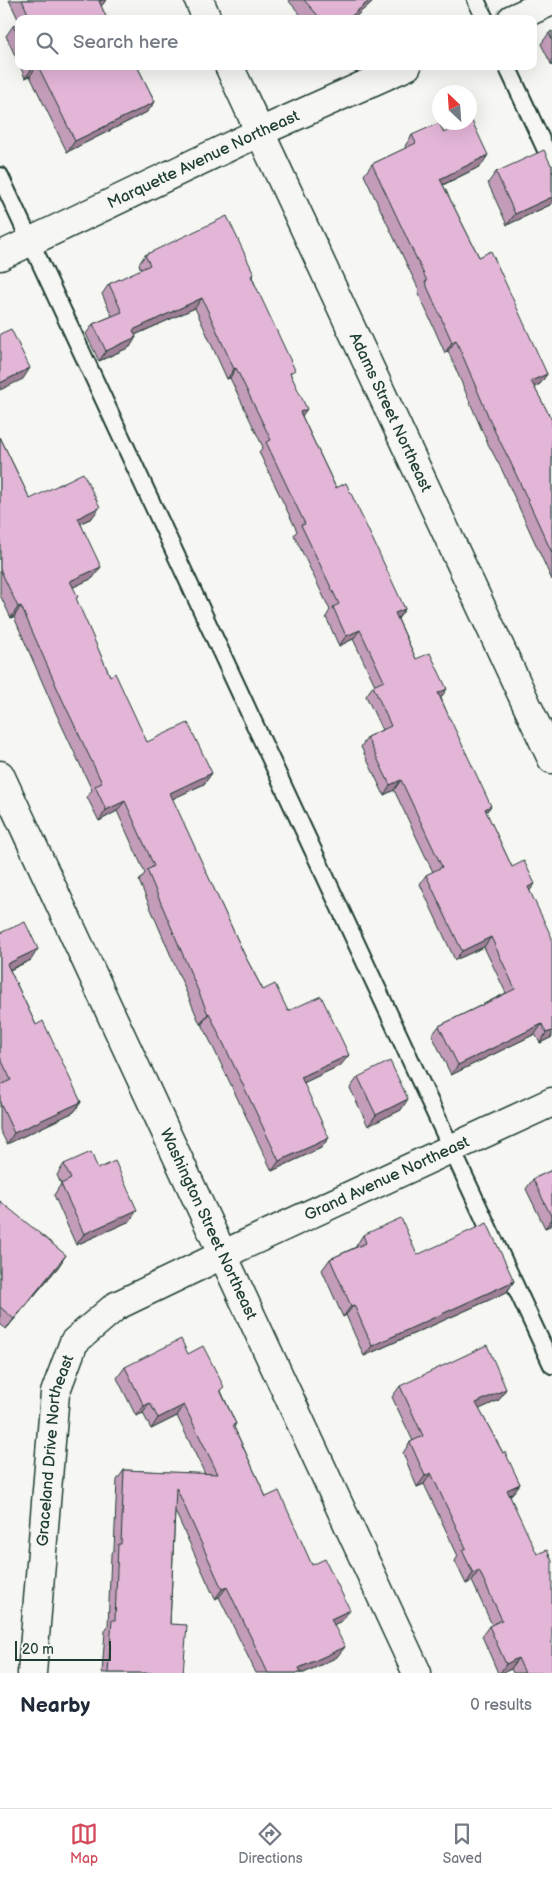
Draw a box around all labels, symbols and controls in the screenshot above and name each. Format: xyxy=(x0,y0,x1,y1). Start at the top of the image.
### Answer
search box xyxy=(15,15,537,70)
icon: search xyxy=(33,29,61,57)
text: Search here xyxy=(73,31,178,54)
north arrow xyxy=(432,85,477,130)
street label: Marquette Avenue Northeast xyxy=(104,106,302,213)
street label: Adams Street Northeast xyxy=(345,330,436,495)
street label: Washington Street Northeast xyxy=(156,1125,261,1323)
street label: Grand Avenue Northeast xyxy=(301,1132,472,1225)
street label: Graceland Drive Northeast xyxy=(33,1352,78,1547)
scale bar xyxy=(15,1638,111,1661)
text: 20 m xyxy=(22,1641,54,1658)
text: Nearby xyxy=(20,1693,90,1718)
text: 0 results xyxy=(470,1696,532,1715)
tab: Map xyxy=(70,1820,98,1867)
tab: Directions xyxy=(238,1820,303,1867)
tab: Saved xyxy=(443,1820,482,1867)

